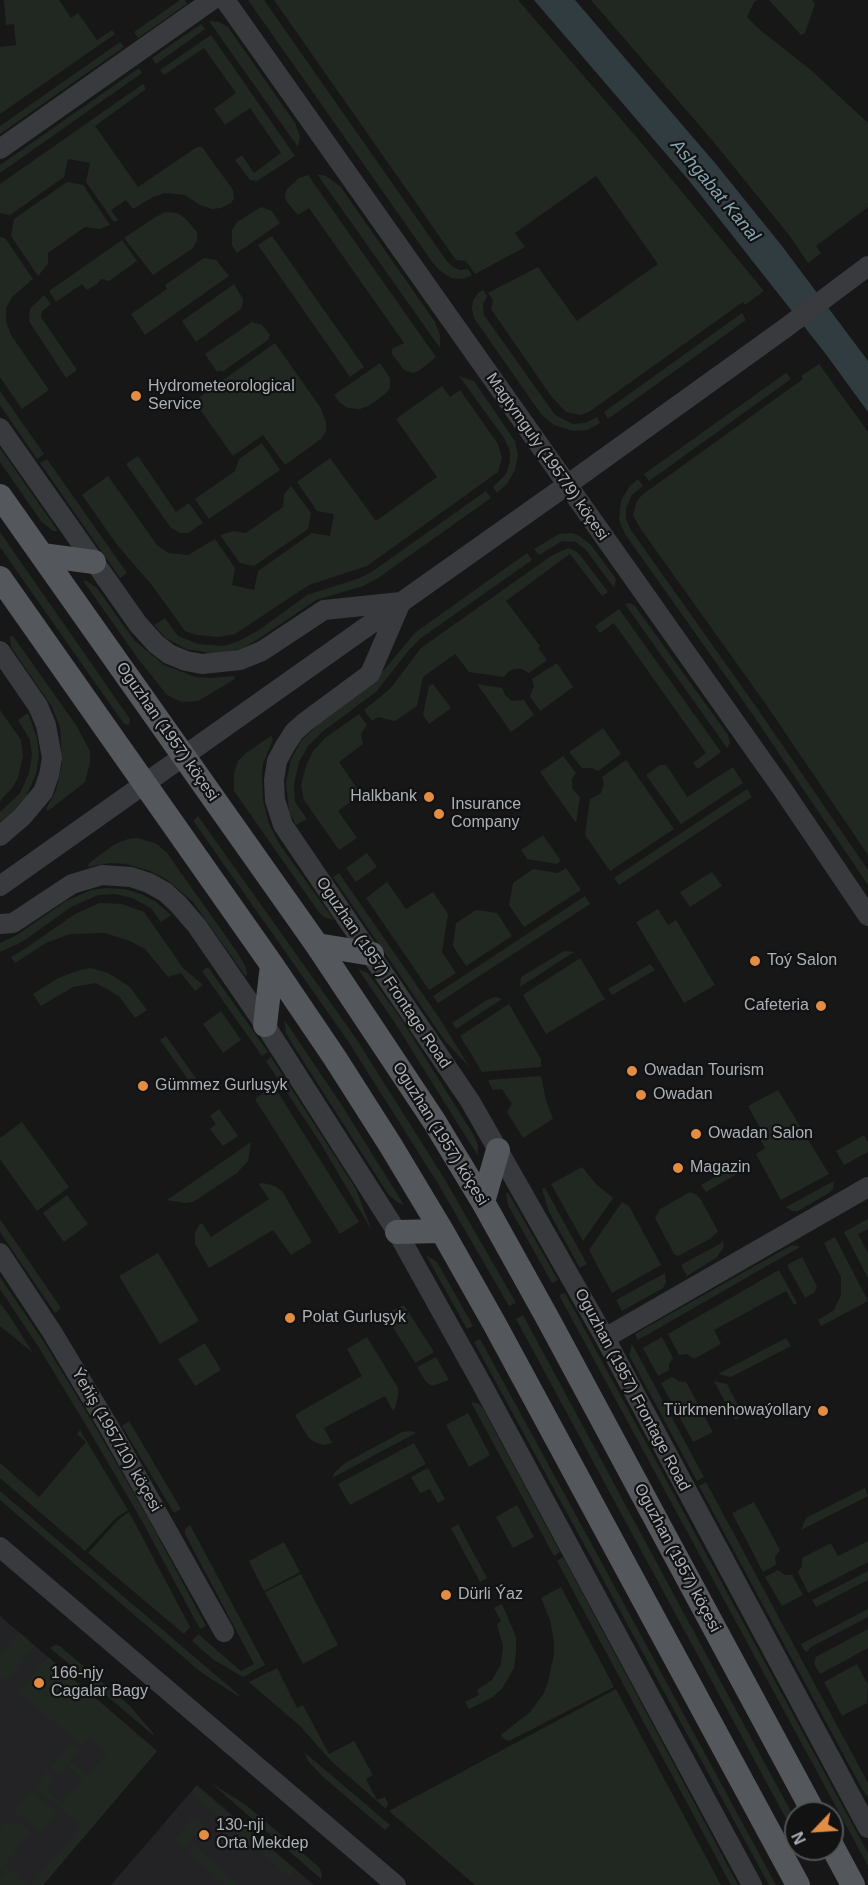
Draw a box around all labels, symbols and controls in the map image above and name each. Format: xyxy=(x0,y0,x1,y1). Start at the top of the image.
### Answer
water label: Ashgabat Kanal xyxy=(666,135,764,247)
street label: Magtymguly (1957/9) köçesi xyxy=(482,370,612,544)
place label: Hydrometeorological Service xyxy=(148,377,295,415)
marker: Hydrometeorological Service xyxy=(129,389,143,403)
street label: Oguzhan (1957) köçesi xyxy=(112,659,222,805)
place label: Halkbank xyxy=(350,787,417,807)
marker: Halkbank xyxy=(422,790,436,804)
place label: Insurance Company xyxy=(451,795,521,833)
marker: Insurance Company xyxy=(432,807,446,821)
street label: Oguzhan (1957) Frontage Road xyxy=(312,874,454,1072)
place label: Toý Salon xyxy=(767,951,837,971)
marker: Toý Salon xyxy=(748,954,762,968)
place label: Cafeteria xyxy=(744,996,809,1016)
marker: Cafeteria xyxy=(814,999,828,1013)
street label: Oguzhan (1957) köçesi xyxy=(388,1059,492,1209)
place label: Owadan Tourism xyxy=(644,1061,764,1081)
marker: Owadan Tourism xyxy=(625,1064,639,1078)
place label: Gümmez Gurluşyk xyxy=(155,1076,287,1096)
marker: Gümmez Gurluşyk xyxy=(136,1079,150,1093)
place label: Owadan xyxy=(653,1085,713,1105)
marker: Owadan xyxy=(634,1088,648,1102)
place label: Owadan Salon xyxy=(708,1124,813,1144)
marker: Owadan Salon xyxy=(689,1127,703,1141)
place label: Magazin xyxy=(690,1158,750,1178)
marker: Magazin xyxy=(671,1161,685,1175)
street label: Oguzhan (1957) Frontage Road xyxy=(570,1285,694,1495)
place label: Polat Gurluşyk xyxy=(302,1308,406,1328)
marker: Polat Gurluşyk xyxy=(283,1311,297,1325)
street label: Ýeňiş (1957/10) köçesi xyxy=(67,1365,165,1515)
place label: Türkmenhowaýollary xyxy=(663,1401,811,1421)
marker: Türkmenhowaýollary xyxy=(816,1404,830,1418)
street label: Oguzhan (1957) köçesi xyxy=(630,1480,724,1636)
place label: Dürli Ýaz xyxy=(458,1585,523,1605)
marker: Dürli Ýaz xyxy=(439,1588,453,1602)
place label: 166-njy Cagalar Bagy xyxy=(51,1664,148,1702)
marker: 166-njy Cagalar Bagy xyxy=(32,1676,46,1690)
north arrow xyxy=(784,1801,844,1861)
place label: 130-nji Orta Mekdep xyxy=(216,1816,308,1854)
marker: 130-nji Orta Mekdep xyxy=(197,1828,211,1842)
text: N xyxy=(789,1829,809,1847)

